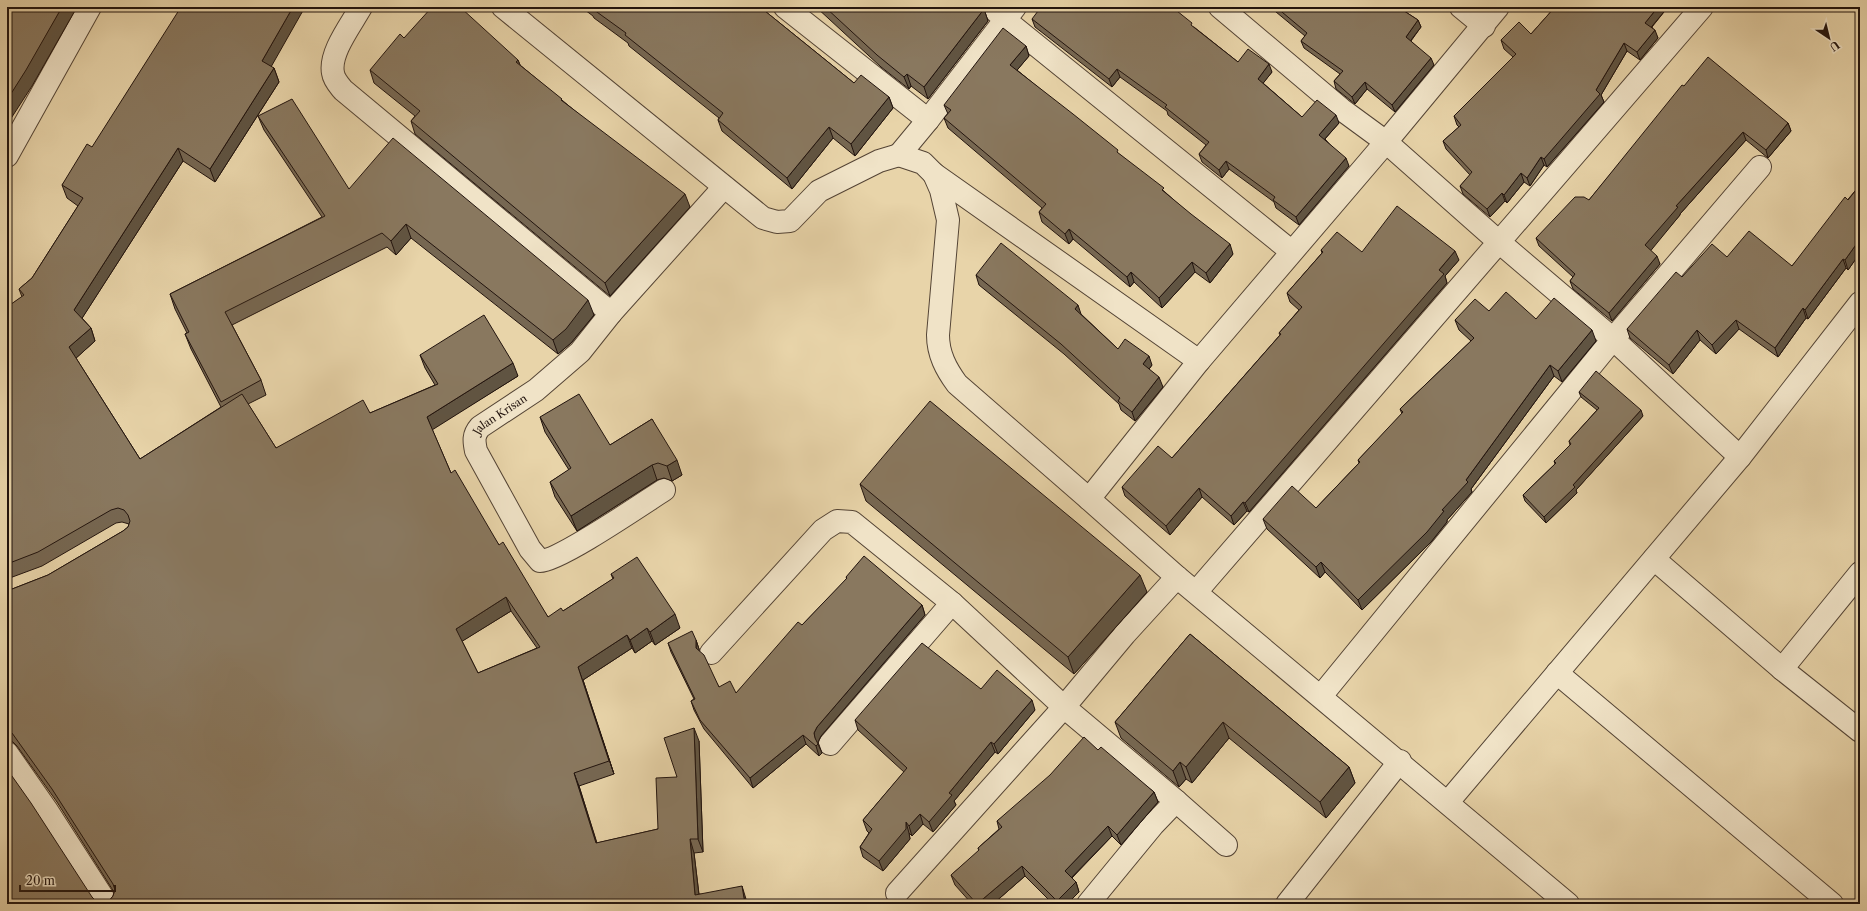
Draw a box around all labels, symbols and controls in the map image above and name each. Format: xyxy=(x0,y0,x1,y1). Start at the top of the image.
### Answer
north arrow xyxy=(1809,18,1849,58)
text: U xyxy=(1827,38,1842,55)
street label: Jalan Krisan xyxy=(469,391,530,439)
scale bar xyxy=(20,867,115,893)
text: 20 m xyxy=(26,873,55,888)

